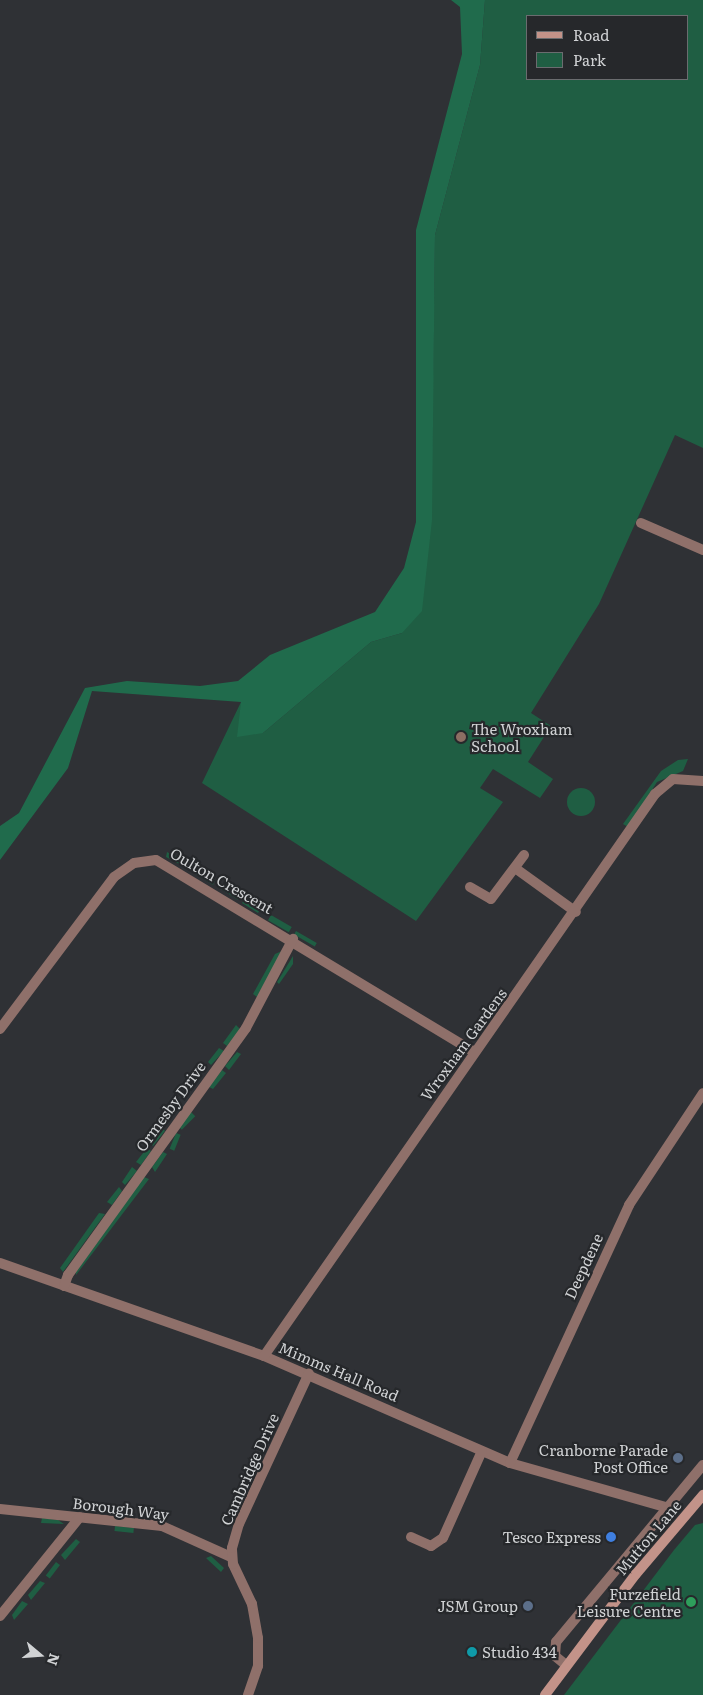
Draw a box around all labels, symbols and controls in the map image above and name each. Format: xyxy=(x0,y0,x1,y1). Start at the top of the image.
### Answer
legend xyxy=(526,15,688,80)
text: Road xyxy=(573,23,609,46)
text: Park xyxy=(573,48,606,71)
place label: The Wroxham School xyxy=(471,719,572,754)
marker: The Wroxham School xyxy=(455,731,467,743)
street label: Oulton Crescent xyxy=(167,843,277,917)
street label: Wroxham Gardens xyxy=(416,984,510,1104)
street label: Ormesby Drive xyxy=(131,1057,209,1155)
street label: Deepdene xyxy=(560,1230,606,1302)
street label: Mimms Hall Road xyxy=(276,1338,402,1404)
street label: Cambridge Drive xyxy=(216,1410,282,1528)
place label: Cranborne Parade Post Office xyxy=(539,1440,668,1475)
marker: Cranborne Parade Post Office xyxy=(672,1452,684,1464)
street label: Borough Way xyxy=(72,1493,170,1523)
street label: Mutton Lane xyxy=(612,1496,684,1578)
place label: Tesco Express xyxy=(502,1528,601,1546)
marker: Tesco Express xyxy=(605,1531,617,1543)
place label: Furzefield Leisure Centre xyxy=(577,1584,681,1619)
marker: Furzefield Leisure Centre xyxy=(685,1596,697,1608)
place label: JSM Group xyxy=(437,1597,518,1615)
marker: JSM Group xyxy=(522,1600,534,1612)
north arrow xyxy=(15,1630,65,1680)
place label: Studio 434 xyxy=(482,1643,557,1661)
marker: Studio 434 xyxy=(466,1646,478,1658)
text: N xyxy=(43,1651,66,1668)

